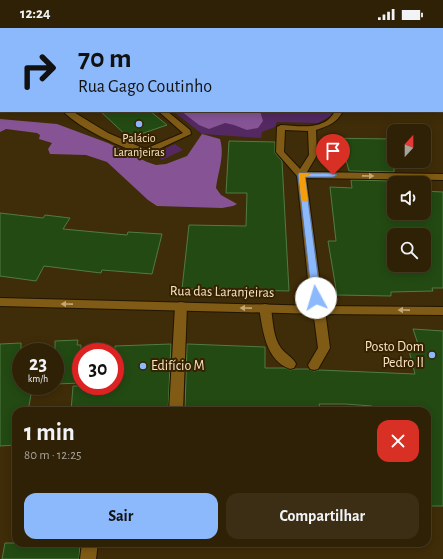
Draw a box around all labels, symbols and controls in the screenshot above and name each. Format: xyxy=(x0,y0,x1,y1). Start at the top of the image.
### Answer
text: 12:24 xyxy=(20,6,51,21)
icon: right xyxy=(12,44,64,96)
text: 70 m xyxy=(78,45,132,73)
text: Rua Gago Coutinho xyxy=(78,78,212,96)
marker: Palácio Laranjeiras xyxy=(134,119,144,129)
north arrow xyxy=(387,124,431,168)
map controls xyxy=(387,124,431,272)
place label: Palácio Laranjeiras xyxy=(113,132,165,159)
pin xyxy=(316,134,350,175)
icon: arrive xyxy=(322,140,344,162)
one-way arrow xyxy=(362,173,375,179)
button: sound xyxy=(387,176,431,220)
button: search xyxy=(387,228,431,272)
position arrow xyxy=(295,277,337,319)
street label: Rua das Laranjeiras xyxy=(170,284,274,300)
one-way arrow xyxy=(60,301,73,307)
one-way arrow xyxy=(239,305,252,311)
one-way arrow xyxy=(398,307,410,314)
place label: Posto Dom Pedro II xyxy=(365,340,424,370)
speed limit sign: 30 xyxy=(72,343,124,395)
marker: Posto Dom Pedro II xyxy=(427,350,437,360)
text: 23 xyxy=(29,354,47,374)
place label: Edifício M xyxy=(151,359,205,373)
marker: Edifício M xyxy=(138,361,148,371)
text: km/h xyxy=(28,374,48,384)
button: close xyxy=(377,420,419,462)
text: 1 min xyxy=(24,421,75,445)
text: 80 m · 12:25 xyxy=(24,449,82,462)
button: Sair xyxy=(24,493,218,539)
button: Compartilhar xyxy=(226,493,419,539)

